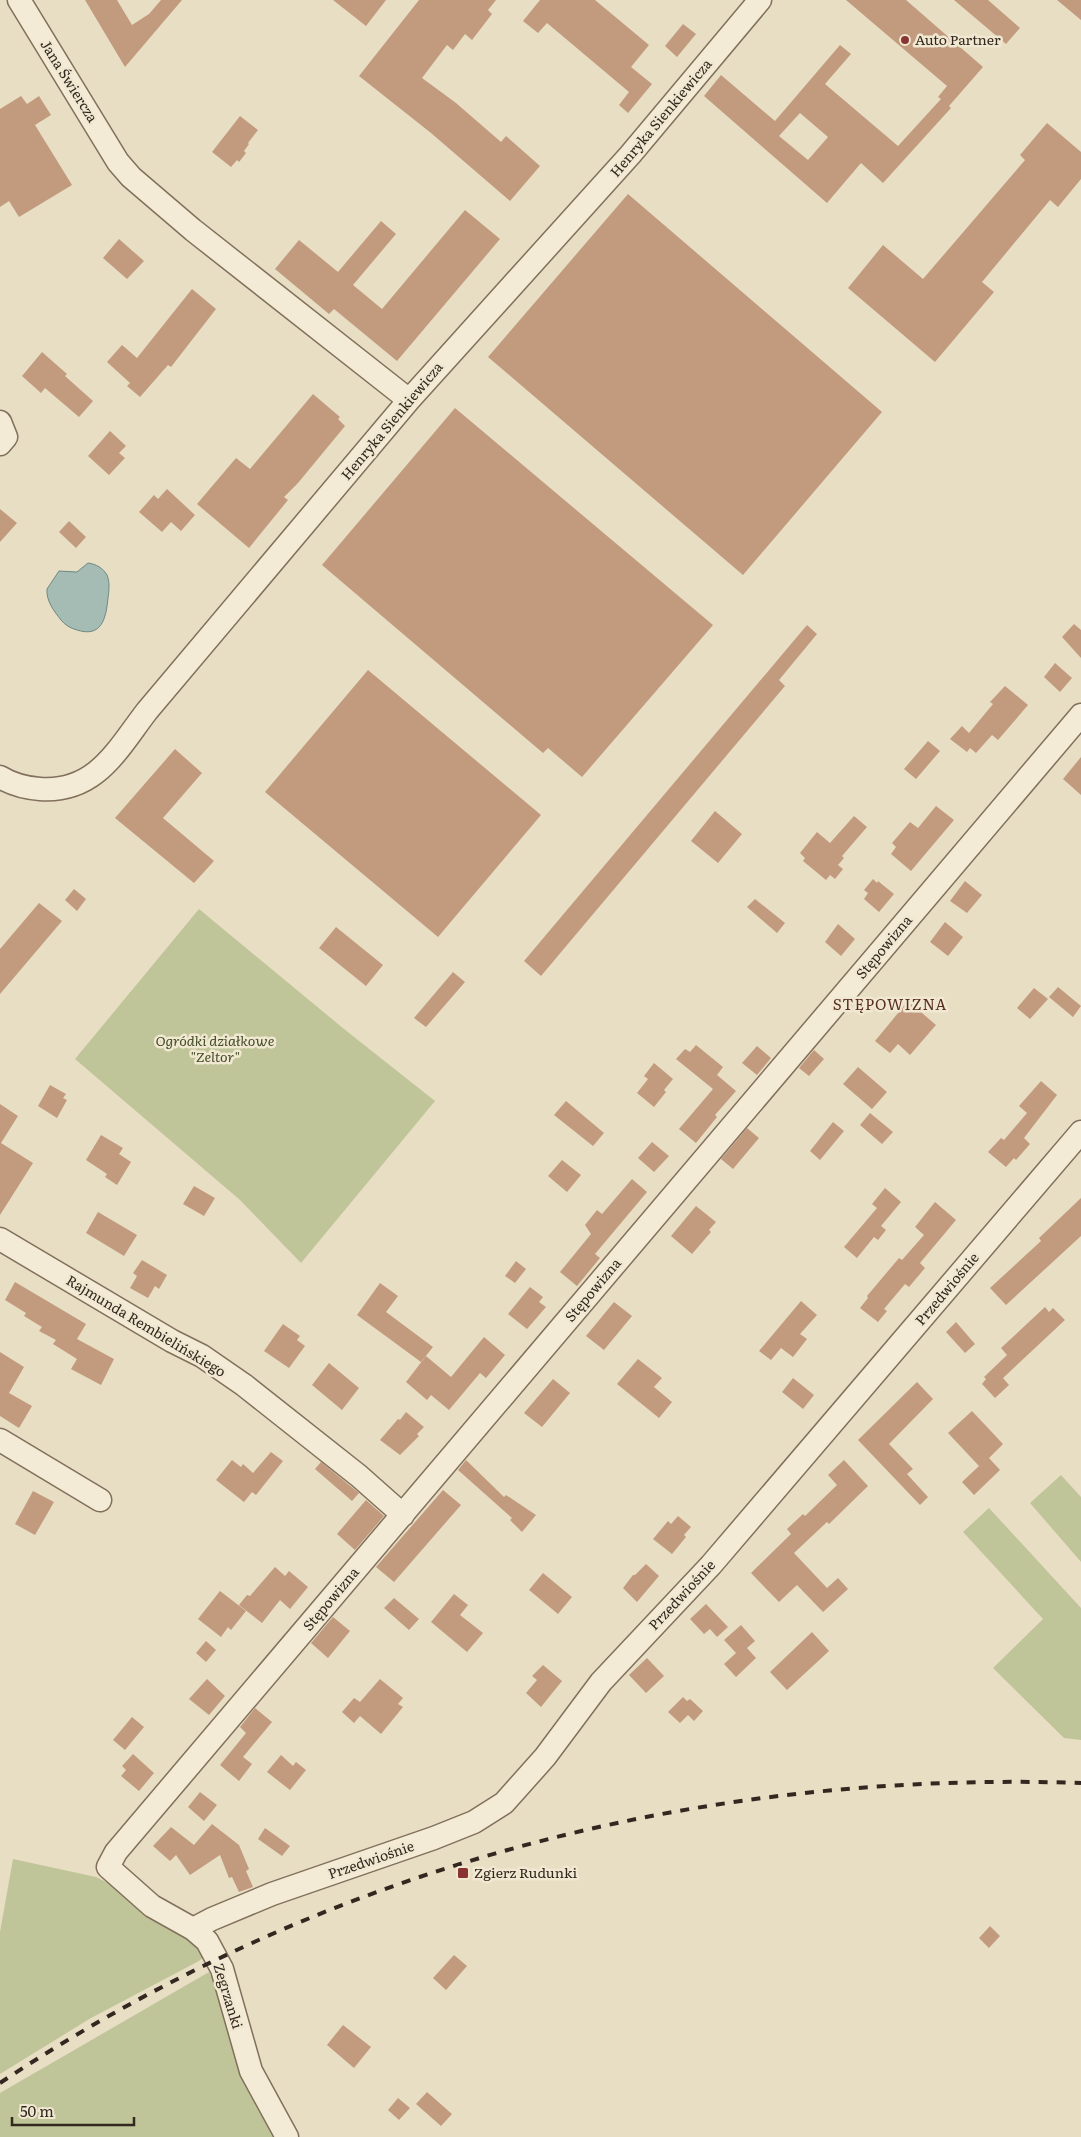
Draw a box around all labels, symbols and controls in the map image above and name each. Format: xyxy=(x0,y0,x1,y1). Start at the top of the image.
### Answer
place label: Auto Partner xyxy=(915,29,1001,49)
marker: Auto Partner xyxy=(899,34,911,46)
street label: Jana Świercza xyxy=(36,35,104,126)
street label: Henryka Sienkiewicza xyxy=(605,54,716,181)
street label: Henryka Sienkiewicza xyxy=(336,357,447,484)
street label: Stępowizna xyxy=(851,910,916,983)
district label: STĘPOWIZNA xyxy=(833,992,947,1015)
park label: Ogródki działkowe "Zeltor" xyxy=(156,1030,275,1066)
street label: Przedwiośnie xyxy=(910,1248,983,1329)
street label: Stępowizna xyxy=(560,1253,625,1326)
street label: Rajmunda Rembielińskiego xyxy=(63,1269,230,1381)
street label: Przedwiośnie xyxy=(643,1555,719,1634)
street label: Stępowizna xyxy=(298,1562,363,1635)
street label: Przedwiośnie xyxy=(325,1835,416,1883)
place label: Zgierz Rudunki xyxy=(474,1862,577,1882)
marker: Zgierz Rudunki xyxy=(456,1866,470,1880)
street label: Zegrzanki xyxy=(210,1960,248,2031)
scale bar xyxy=(12,2094,135,2126)
text: 50 m xyxy=(20,2099,54,2122)

